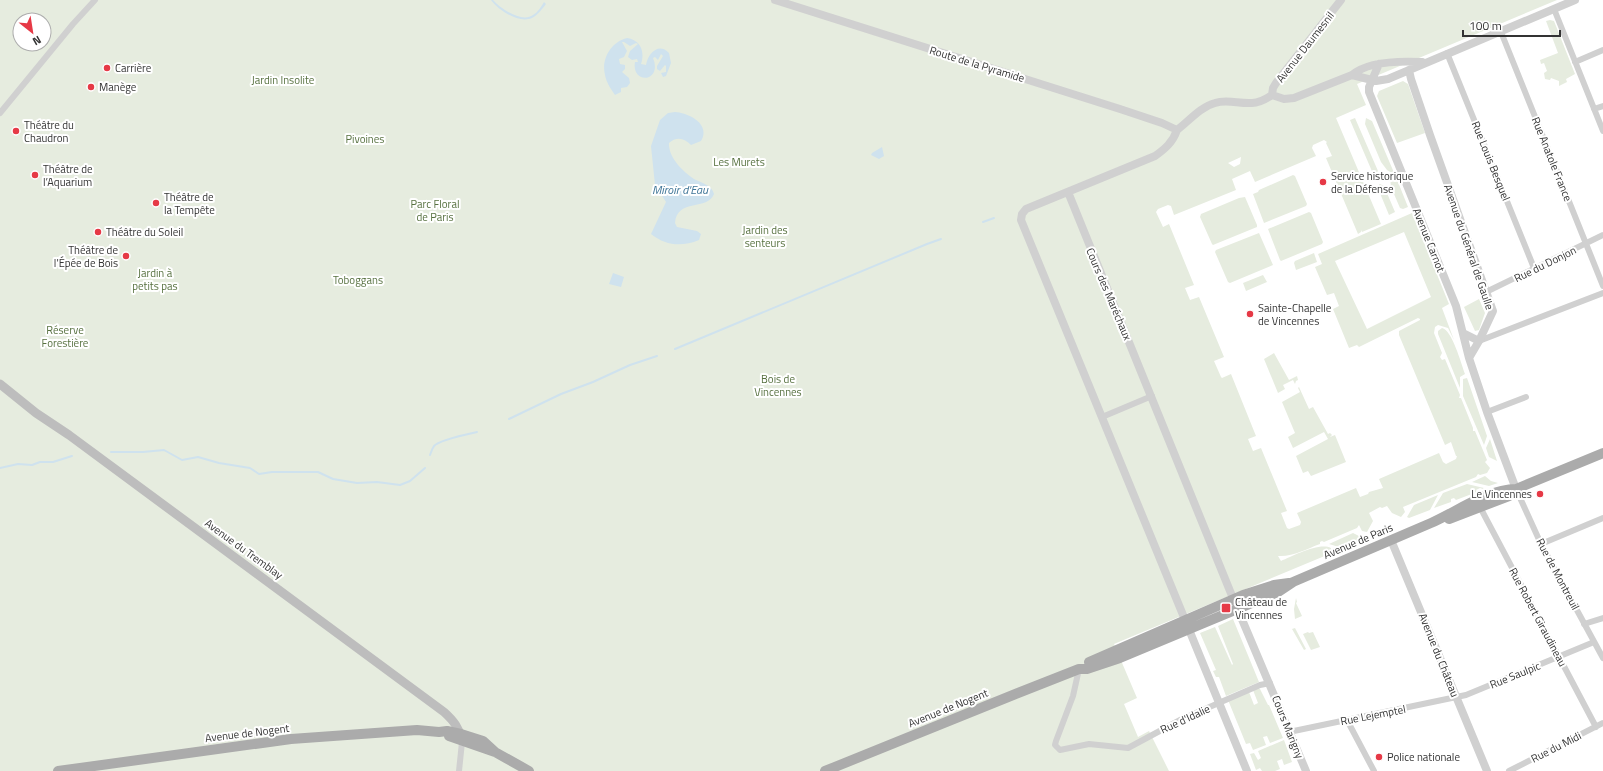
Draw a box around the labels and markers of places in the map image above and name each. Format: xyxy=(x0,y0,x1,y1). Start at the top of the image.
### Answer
place label: Carrière xyxy=(115,60,152,76)
marker: Carrière xyxy=(102,63,112,73)
place label: Manège xyxy=(99,79,137,95)
marker: Manège xyxy=(86,82,96,92)
place label: Théâtre du Chaudron xyxy=(24,117,74,146)
marker: Théâtre du Chaudron xyxy=(11,126,21,136)
place label: Théâtre de l’Aquarium xyxy=(43,161,93,190)
place label: Service historique de la Défense xyxy=(1331,168,1414,197)
marker: Théâtre de l’Aquarium xyxy=(30,170,40,180)
marker: Service historique de la Défense xyxy=(1318,177,1328,187)
place label: Théâtre de la Tempête xyxy=(164,189,215,218)
marker: Théâtre de la Tempête xyxy=(151,198,161,208)
place label: Théâtre du Soleil xyxy=(106,224,183,240)
marker: Théâtre du Soleil xyxy=(93,227,103,237)
place label: Théâtre de l'Épée de Bois xyxy=(54,242,118,271)
marker: Théâtre de l'Épée de Bois xyxy=(121,251,131,261)
place label: Sainte-Chapelle de Vincennes xyxy=(1258,300,1332,329)
marker: Sainte-Chapelle de Vincennes xyxy=(1245,309,1255,319)
place label: Le Vincennes xyxy=(1471,486,1532,502)
marker: Le Vincennes xyxy=(1535,489,1545,499)
place label: Château de Vincennes xyxy=(1235,594,1287,623)
marker: Château de Vincennes xyxy=(1220,602,1232,614)
place label: Police nationale xyxy=(1387,749,1460,765)
marker: Police nationale xyxy=(1374,752,1384,762)

